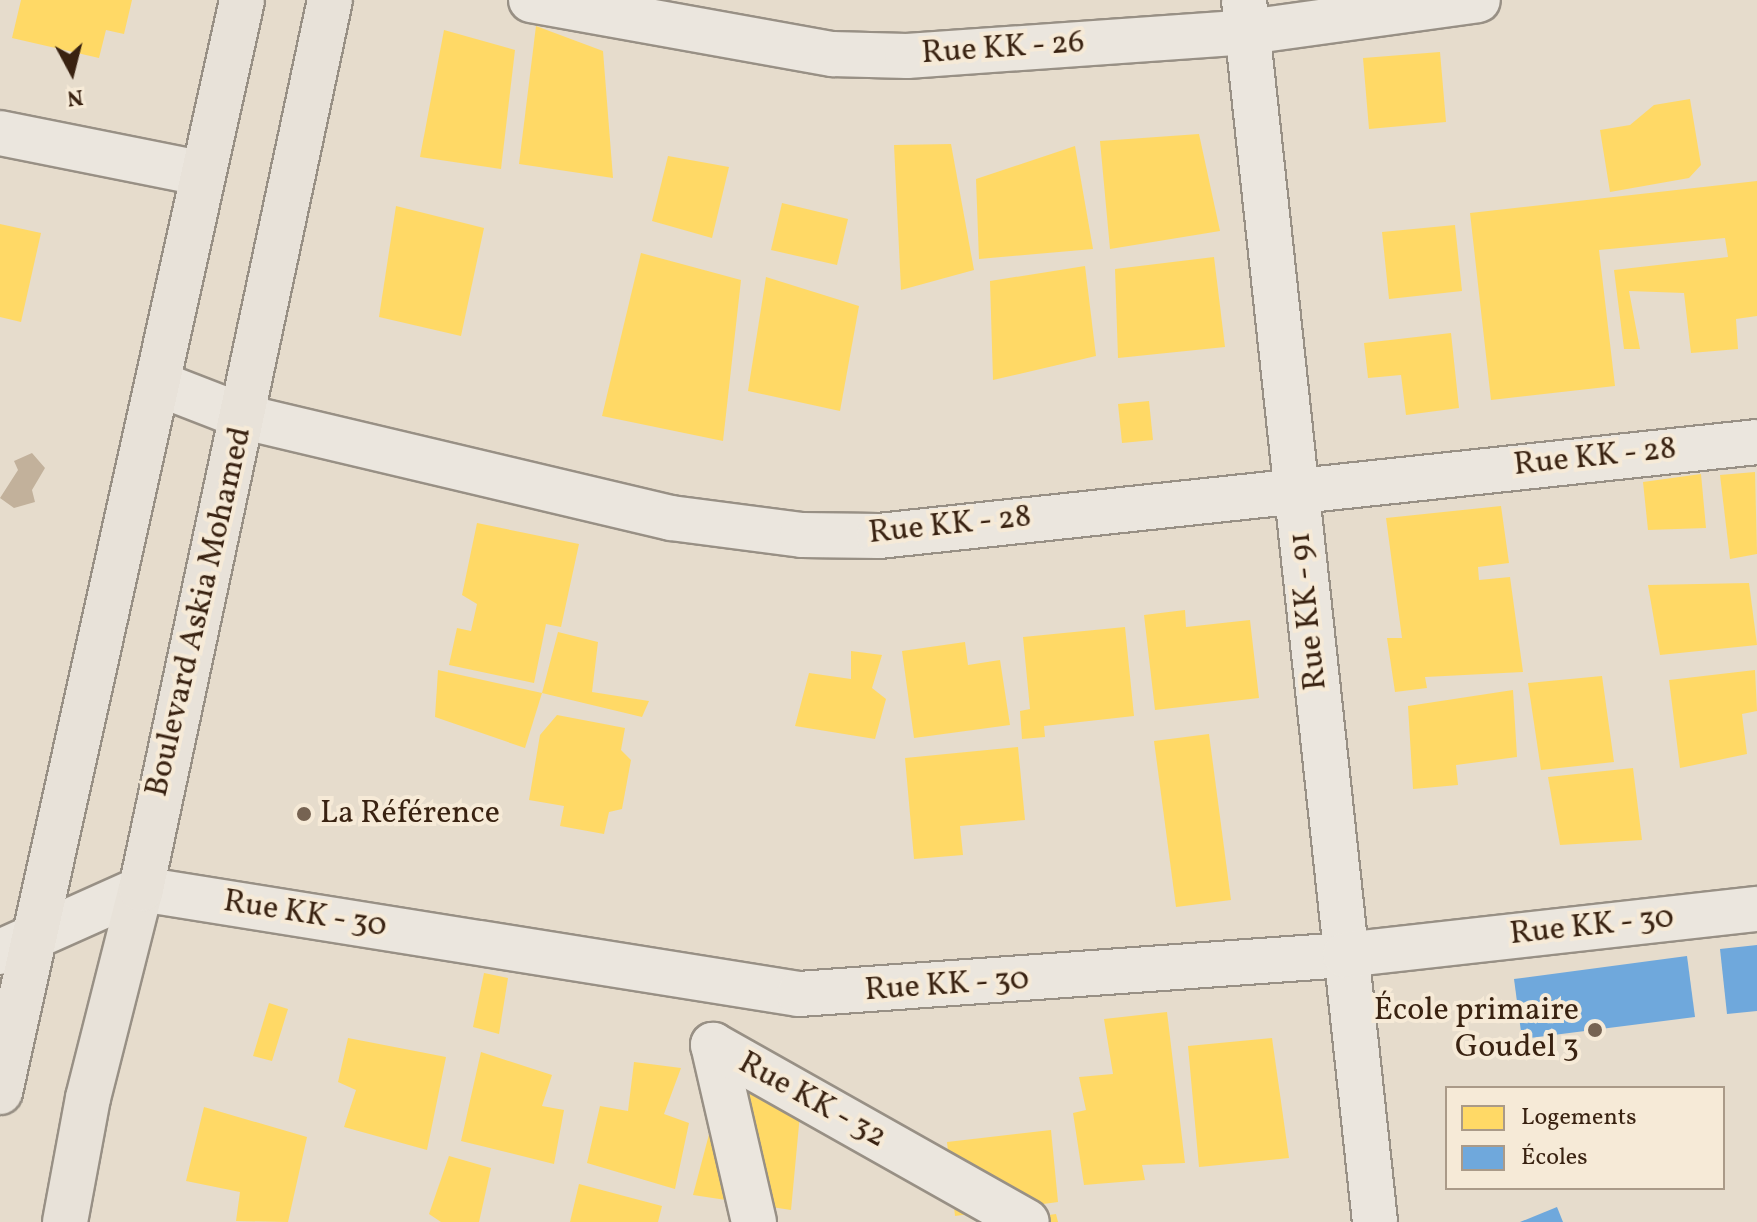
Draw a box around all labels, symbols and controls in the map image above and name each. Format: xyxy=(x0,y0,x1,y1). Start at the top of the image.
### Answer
street label: Rue KK - 26 xyxy=(920,24,1086,74)
north arrow xyxy=(32,32,112,112)
text: N xyxy=(65,80,85,113)
street label: Boulevard Askia Mohamed xyxy=(139,423,261,801)
street label: Rue KK - 28 xyxy=(1511,430,1679,486)
street label: Rue KK - 28 xyxy=(866,498,1034,554)
street label: Rue KK - 91 xyxy=(1282,529,1336,693)
place label: La Référence xyxy=(320,795,500,833)
marker: La Référence xyxy=(295,805,313,823)
street label: Rue KK - 30 xyxy=(220,883,390,947)
street label: Rue KK - 30 xyxy=(1507,899,1677,955)
street label: Rue KK - 30 xyxy=(863,961,1031,1011)
place label: École primaire Goudel 3 xyxy=(1374,993,1579,1068)
marker: École primaire Goudel 3 xyxy=(1586,1021,1604,1039)
street label: Rue KK - 32 xyxy=(731,1044,893,1158)
legend xyxy=(1445,1086,1725,1190)
text: Logements xyxy=(1521,1101,1637,1135)
text: Écoles xyxy=(1521,1141,1588,1175)

